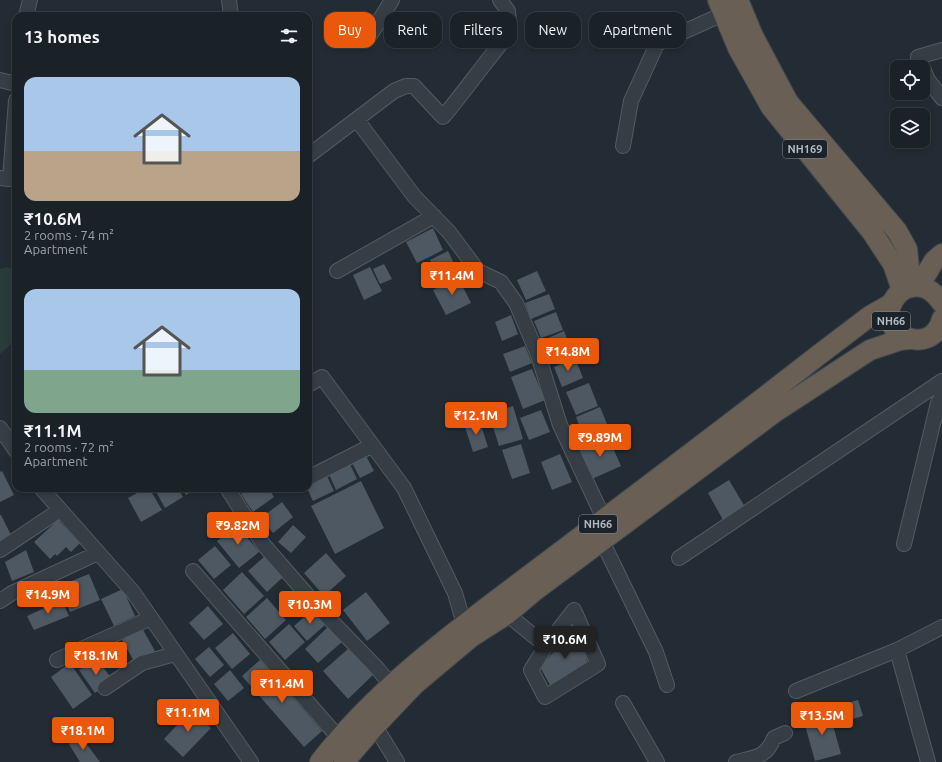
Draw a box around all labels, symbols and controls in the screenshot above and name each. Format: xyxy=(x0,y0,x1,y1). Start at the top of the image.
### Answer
chip: Buy xyxy=(324,12,376,48)
chip: Rent xyxy=(384,12,442,48)
chip: Filters xyxy=(450,12,517,48)
chip: New xyxy=(525,12,581,48)
chip: Apartment xyxy=(589,12,686,48)
icon: filters xyxy=(278,25,300,47)
text: 13 homes xyxy=(24,27,100,46)
map controls xyxy=(890,60,930,148)
button: locate xyxy=(890,60,930,100)
icon: home xyxy=(126,103,198,175)
button: layers xyxy=(890,108,930,148)
road number: NH169 xyxy=(783,140,827,158)
text: ₹10.6M xyxy=(24,209,82,228)
text: 2 rooms · 74 m² xyxy=(24,228,114,242)
text: Apartment xyxy=(24,242,88,256)
pin: ₹11.4M xyxy=(419,262,485,296)
text: ₹11.4M xyxy=(430,268,474,282)
road number: NH66 xyxy=(872,312,910,330)
icon: home xyxy=(126,315,198,387)
pin: ₹14.8M xyxy=(535,338,601,372)
text: ₹14.8M xyxy=(546,344,590,358)
pin: ₹12.1M xyxy=(443,402,509,436)
text: ₹12.1M xyxy=(454,408,498,422)
text: ₹11.1M xyxy=(24,421,82,440)
pin: ₹9.89M xyxy=(567,424,633,458)
text: ₹9.89M xyxy=(578,430,622,444)
text: 2 rooms · 72 m² xyxy=(24,440,114,454)
text: Apartment xyxy=(24,454,88,468)
pin: ₹9.82M xyxy=(205,512,271,546)
road number: NH66 xyxy=(579,515,617,533)
text: ₹9.82M xyxy=(216,518,260,532)
pin: ₹14.9M xyxy=(15,581,81,615)
text: ₹14.9M xyxy=(26,587,70,601)
pin: ₹10.3M xyxy=(277,591,343,625)
text: ₹10.3M xyxy=(288,597,332,611)
pin: ₹10.6M xyxy=(532,626,598,660)
text: ₹10.6M xyxy=(543,632,587,646)
pin: ₹18.1M xyxy=(63,642,129,676)
text: ₹18.1M xyxy=(74,648,118,662)
pin: ₹11.4M xyxy=(249,670,315,704)
text: ₹11.4M xyxy=(260,676,304,690)
pin: ₹11.1M xyxy=(155,699,221,733)
pin: ₹13.5M xyxy=(789,702,855,736)
text: ₹11.1M xyxy=(166,705,210,719)
text: ₹13.5M xyxy=(800,708,844,722)
pin: ₹18.1M xyxy=(50,717,116,751)
text: ₹18.1M xyxy=(61,723,105,737)

